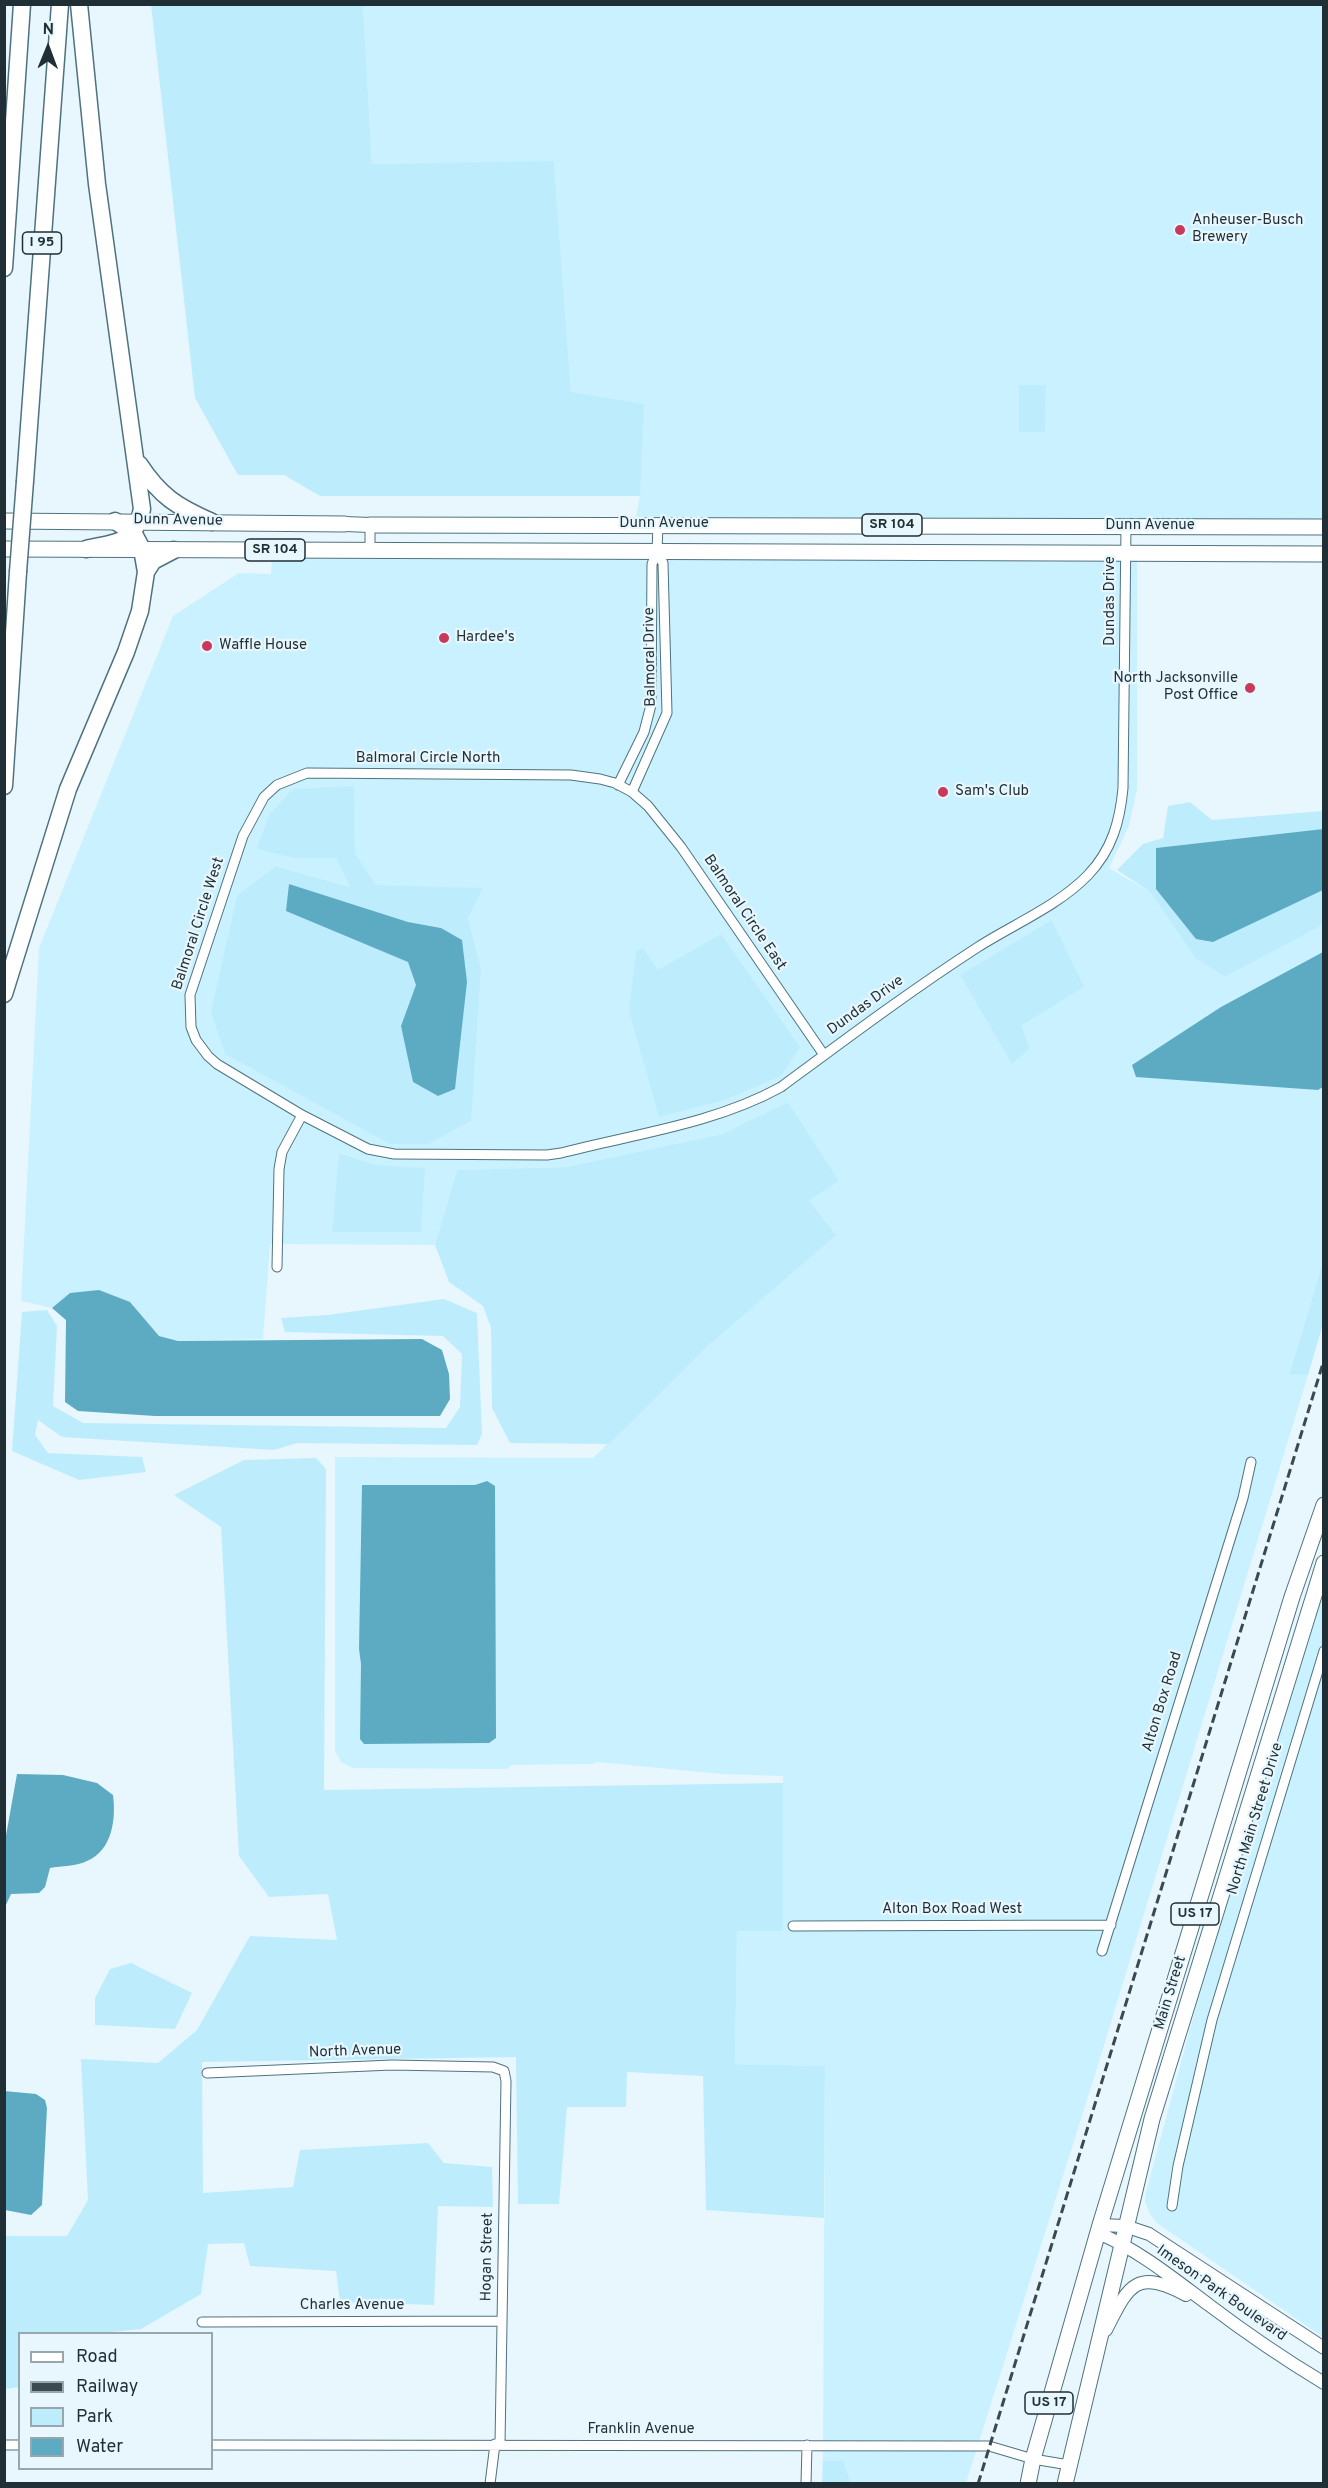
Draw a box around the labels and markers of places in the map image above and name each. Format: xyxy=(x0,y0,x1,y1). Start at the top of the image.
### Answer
place label: Anheuser-Busch Brewery xyxy=(1192,212,1303,247)
marker: Anheuser-Busch Brewery xyxy=(1173,223,1187,237)
place label: Hardee's xyxy=(456,629,515,647)
marker: Hardee's xyxy=(437,631,451,645)
place label: Waffle House xyxy=(219,637,307,655)
marker: Waffle House xyxy=(200,639,214,653)
place label: North Jacksonville Post Office xyxy=(1113,670,1238,705)
marker: North Jacksonville Post Office xyxy=(1243,681,1257,695)
place label: Sam's Club xyxy=(955,783,1029,801)
marker: Sam's Club xyxy=(936,785,950,799)

